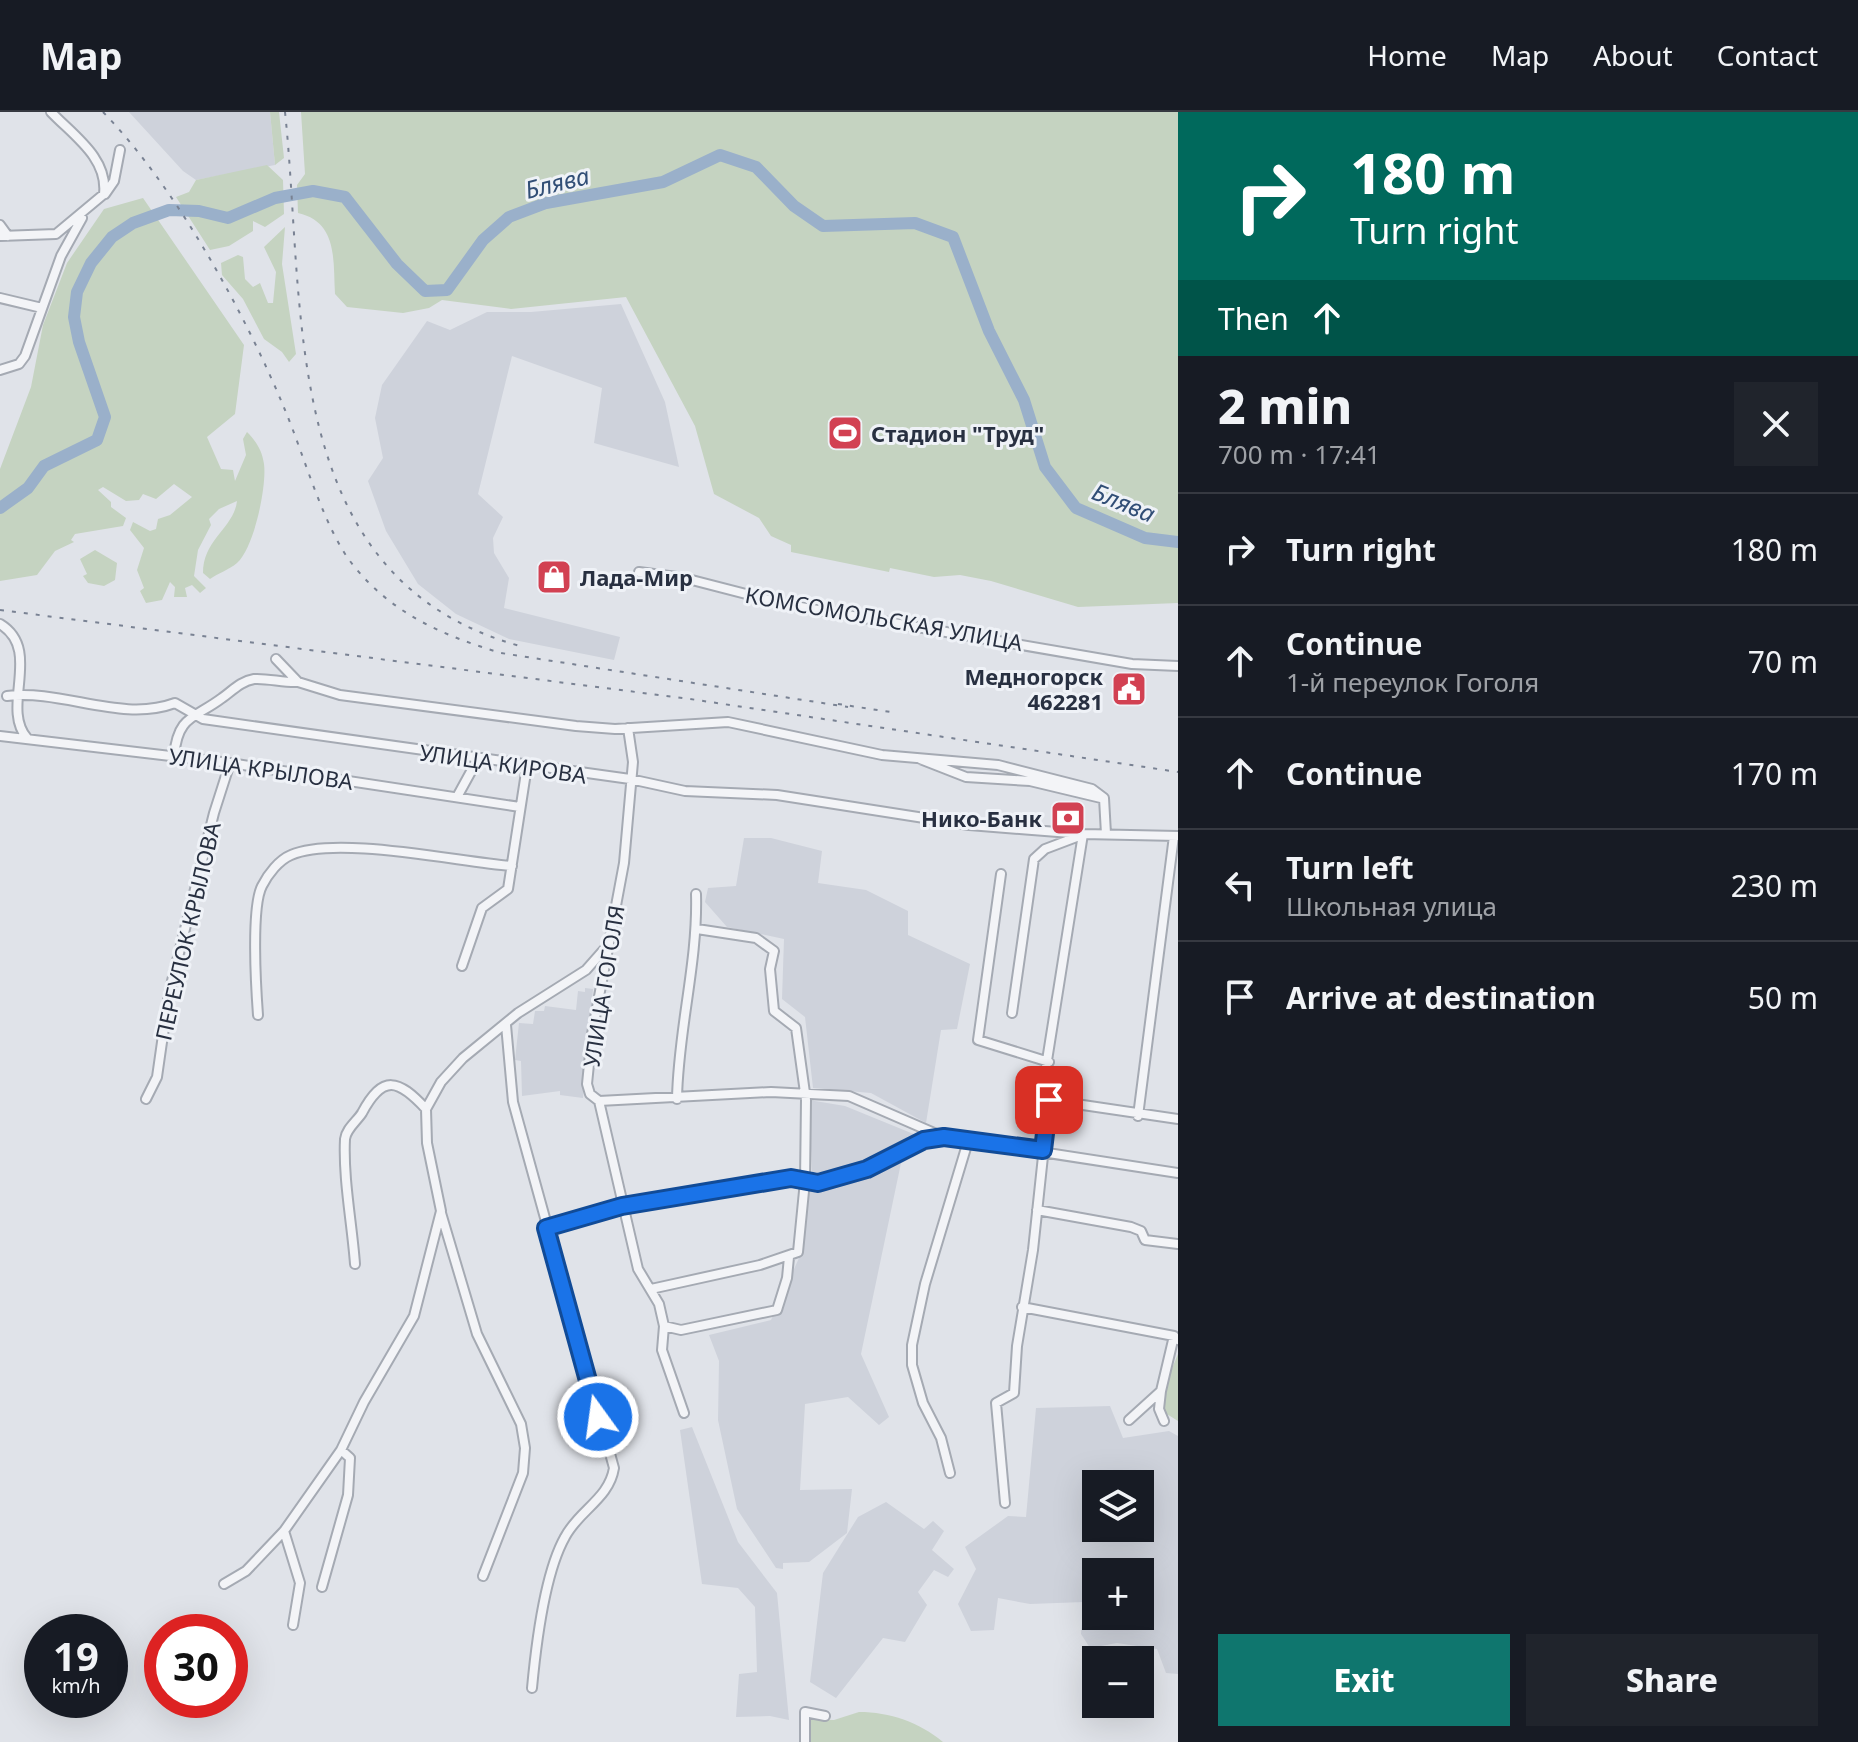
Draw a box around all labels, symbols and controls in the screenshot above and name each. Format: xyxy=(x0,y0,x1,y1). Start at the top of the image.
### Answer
text: Map xyxy=(40,29,123,81)
text: Home xyxy=(1367,36,1447,74)
text: Map xyxy=(1491,36,1549,74)
text: About xyxy=(1593,36,1673,74)
text: Contact xyxy=(1717,36,1818,74)
text: 180 m xyxy=(1350,134,1515,210)
icon: right xyxy=(1218,144,1322,248)
water label: Блява xyxy=(521,158,593,206)
text: Turn right xyxy=(1350,206,1518,255)
icon: ahead xyxy=(1305,296,1349,340)
text: Then xyxy=(1218,298,1289,339)
text: 2 min xyxy=(1218,373,1352,438)
button: close xyxy=(1734,382,1818,466)
sports icon: Стадион "Труд" xyxy=(826,414,864,452)
place label: Стадион "Труд" xyxy=(871,418,1044,448)
text: 700 m · 17:41 xyxy=(1218,436,1381,472)
water label: Блява xyxy=(1088,475,1161,530)
icon: right xyxy=(1218,527,1262,571)
text: Turn right xyxy=(1286,529,1436,570)
text: 180 m xyxy=(1731,529,1818,570)
shop icon: Лада-Мир xyxy=(535,558,573,596)
place label: Лада-Мир xyxy=(580,562,693,592)
street label: КОМСОМОЛЬСКАЯ УЛИЦА xyxy=(743,579,1026,657)
text: Continue xyxy=(1286,623,1422,664)
icon: ahead xyxy=(1218,639,1262,683)
text: 70 m xyxy=(1748,641,1818,682)
place label: Медногорск 462281 xyxy=(965,661,1103,716)
text: 1-й переулок Гоголя xyxy=(1286,664,1539,700)
public building icon: Медногорск 462281 xyxy=(1110,670,1148,708)
street label: УЛИЦА КИРОВА xyxy=(418,736,589,790)
street label: УЛИЦА КРЫЛОВА xyxy=(167,740,356,796)
icon: ahead xyxy=(1218,751,1262,795)
text: Continue xyxy=(1286,753,1422,794)
text: 170 m xyxy=(1731,753,1818,794)
bank icon: Нико-Банк xyxy=(1049,799,1087,837)
place label: Нико-Банк xyxy=(921,803,1042,833)
street label: ПЕРЕУЛОК КРЫЛОВА xyxy=(147,818,227,1043)
text: Turn left xyxy=(1286,847,1414,888)
icon: left xyxy=(1218,863,1262,907)
text: 230 m xyxy=(1731,865,1818,906)
text: Школьная улица xyxy=(1286,888,1497,924)
street label: УЛИЦА ГОГОЛЯ xyxy=(575,903,631,1069)
icon: arrive xyxy=(1218,975,1262,1019)
text: Arrive at destination xyxy=(1286,977,1596,1018)
text: 50 m xyxy=(1748,977,1818,1018)
pin xyxy=(1015,1066,1083,1134)
icon: arrive xyxy=(1027,1078,1071,1122)
position arrow xyxy=(556,1375,640,1459)
map controls xyxy=(1082,1470,1154,1718)
button: layers xyxy=(1082,1470,1154,1542)
button: + xyxy=(1082,1558,1154,1630)
speed limit sign: 30 xyxy=(144,1614,248,1718)
text: 19 xyxy=(53,1628,99,1683)
button: Exit xyxy=(1218,1634,1510,1726)
button: Share xyxy=(1526,1634,1818,1726)
button: − xyxy=(1082,1646,1154,1718)
text: km/h xyxy=(51,1672,101,1699)

